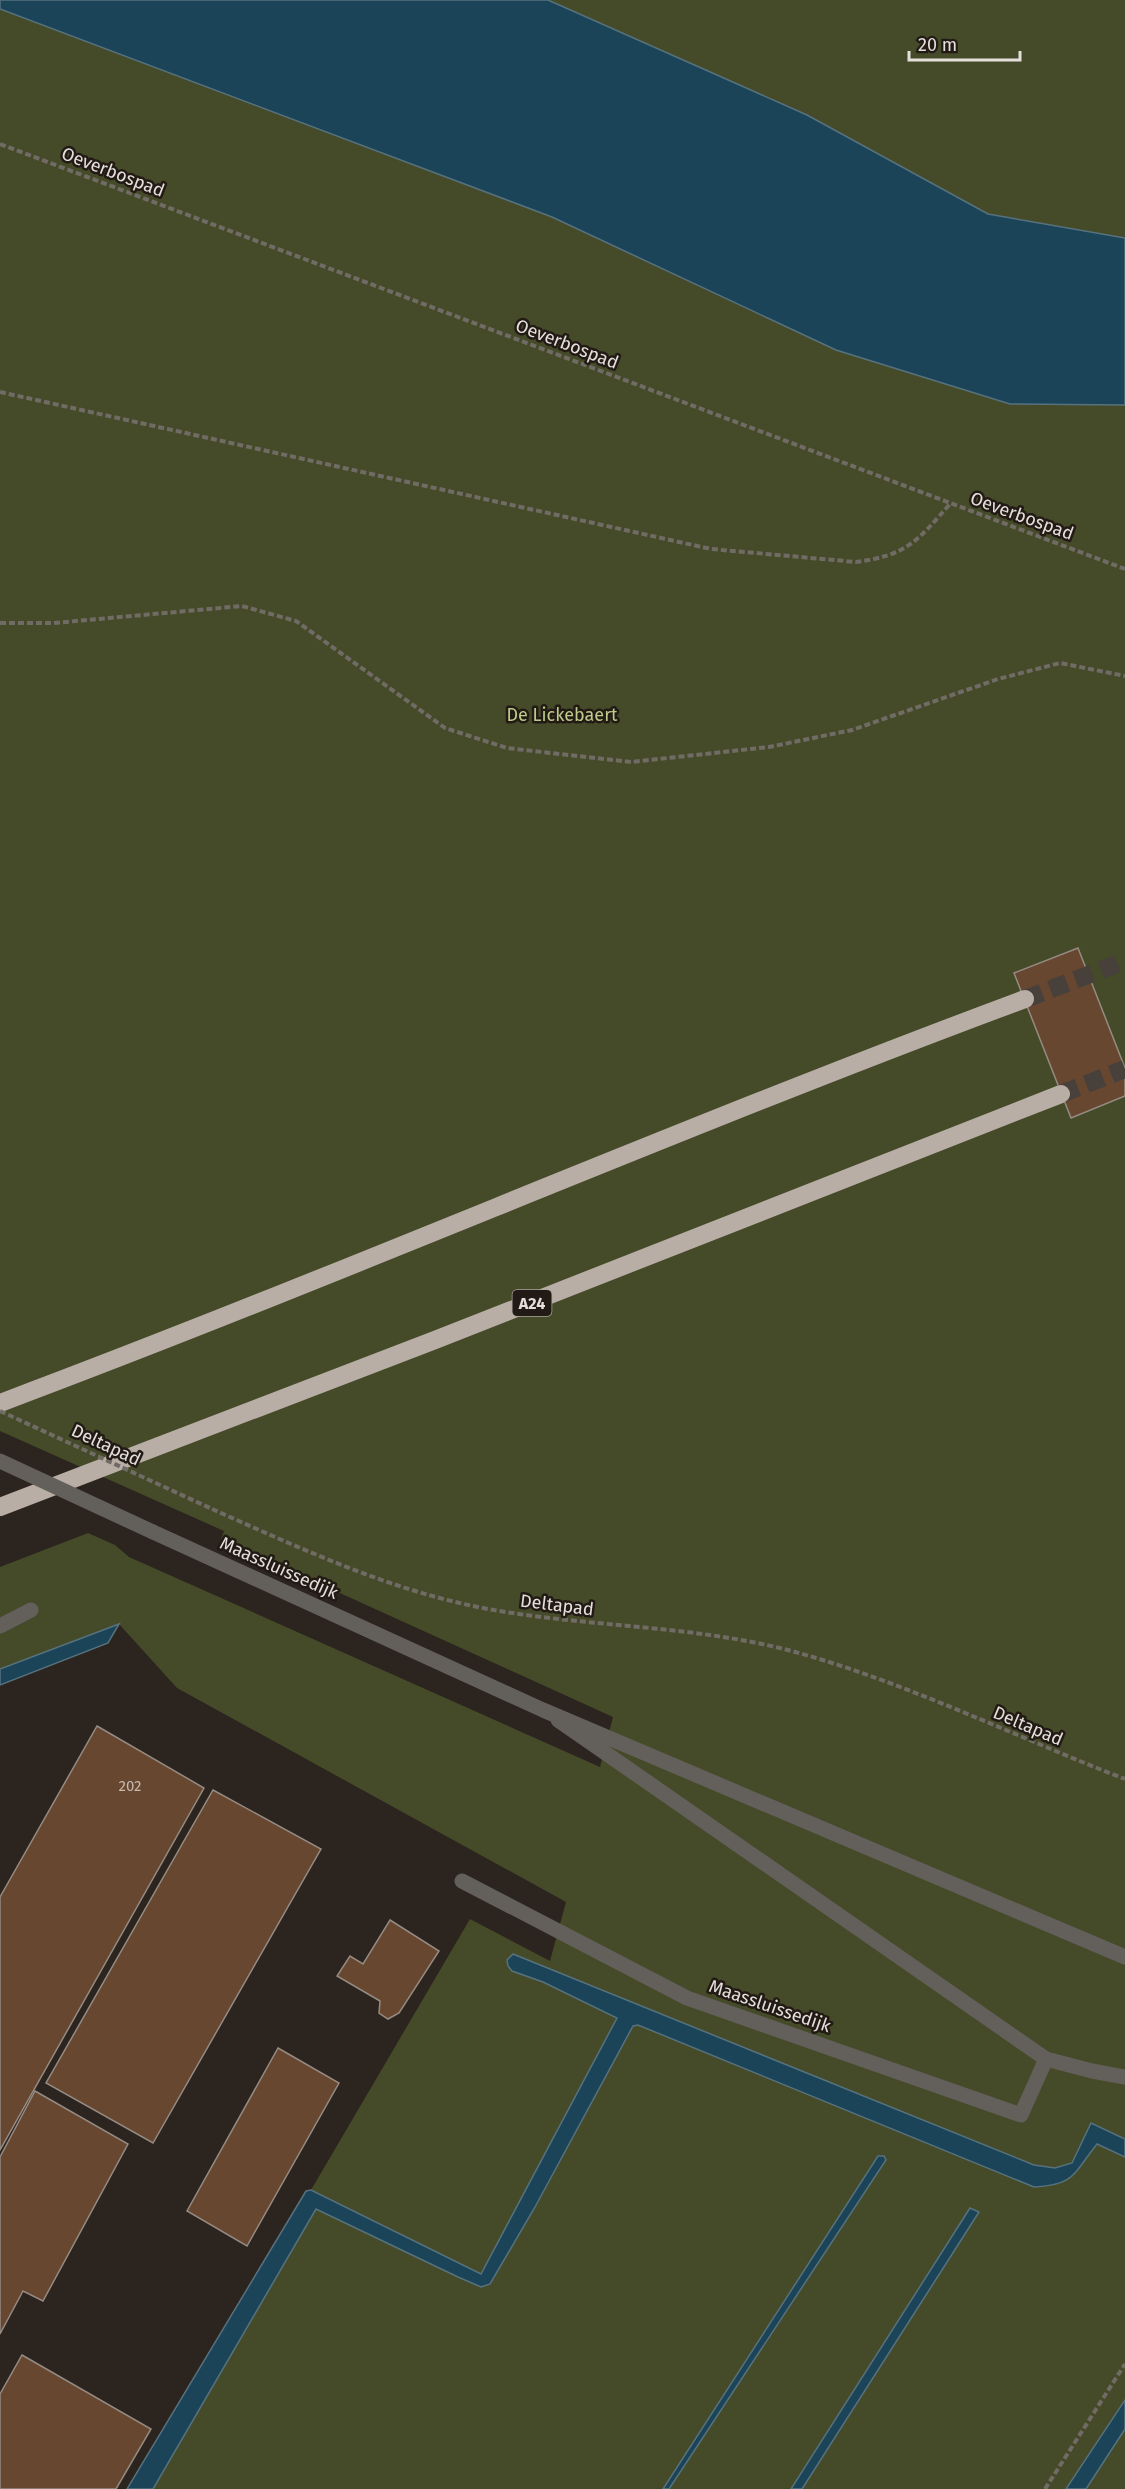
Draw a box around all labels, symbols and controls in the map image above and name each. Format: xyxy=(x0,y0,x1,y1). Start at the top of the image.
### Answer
scale bar xyxy=(909,24,1020,62)
text: 20 m xyxy=(918,34,957,56)
street label: Oeverbospad xyxy=(58,142,168,202)
street label: Oeverbospad xyxy=(512,314,622,374)
street label: Oeverbospad xyxy=(967,487,1077,545)
park label: De Lickebaert xyxy=(506,704,618,726)
road number: A24 xyxy=(512,1290,552,1316)
street label: Deltapad xyxy=(68,1419,144,1471)
street label: Maassluissedijk xyxy=(216,1532,342,1604)
street label: Deltapad xyxy=(519,1590,595,1620)
street label: Deltapad xyxy=(990,1701,1066,1751)
house number: 202 xyxy=(118,1777,142,1795)
street label: Maassluissedijk xyxy=(706,1975,835,2037)

